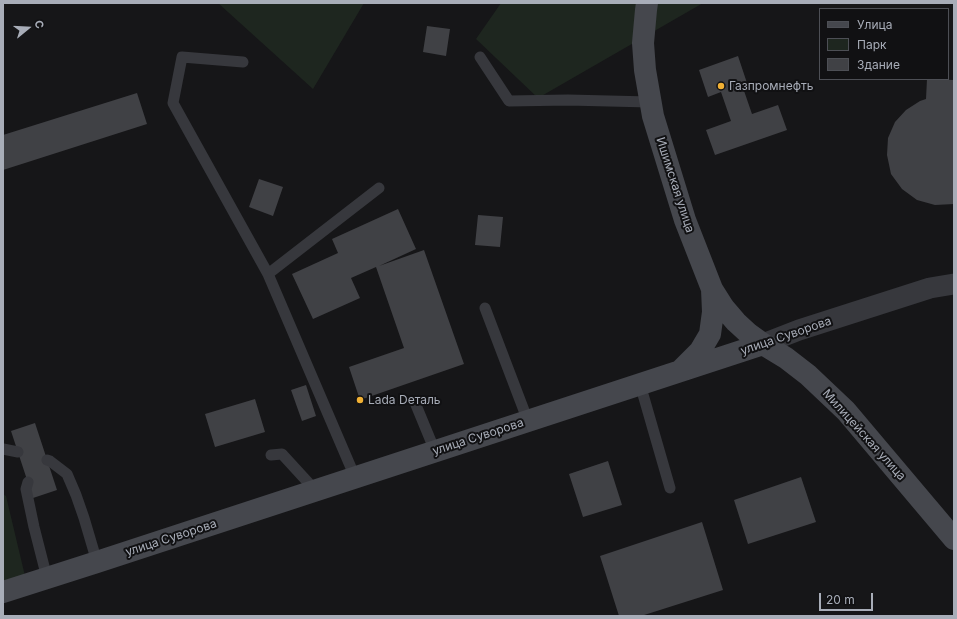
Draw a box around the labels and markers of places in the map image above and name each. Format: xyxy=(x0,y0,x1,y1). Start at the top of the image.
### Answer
place label: Газпромнефть xyxy=(729,79,813,93)
marker: Газпромнефть xyxy=(716,81,726,91)
place label: Lada Dеталь xyxy=(368,393,441,407)
marker: Lada Dеталь xyxy=(355,395,365,405)

